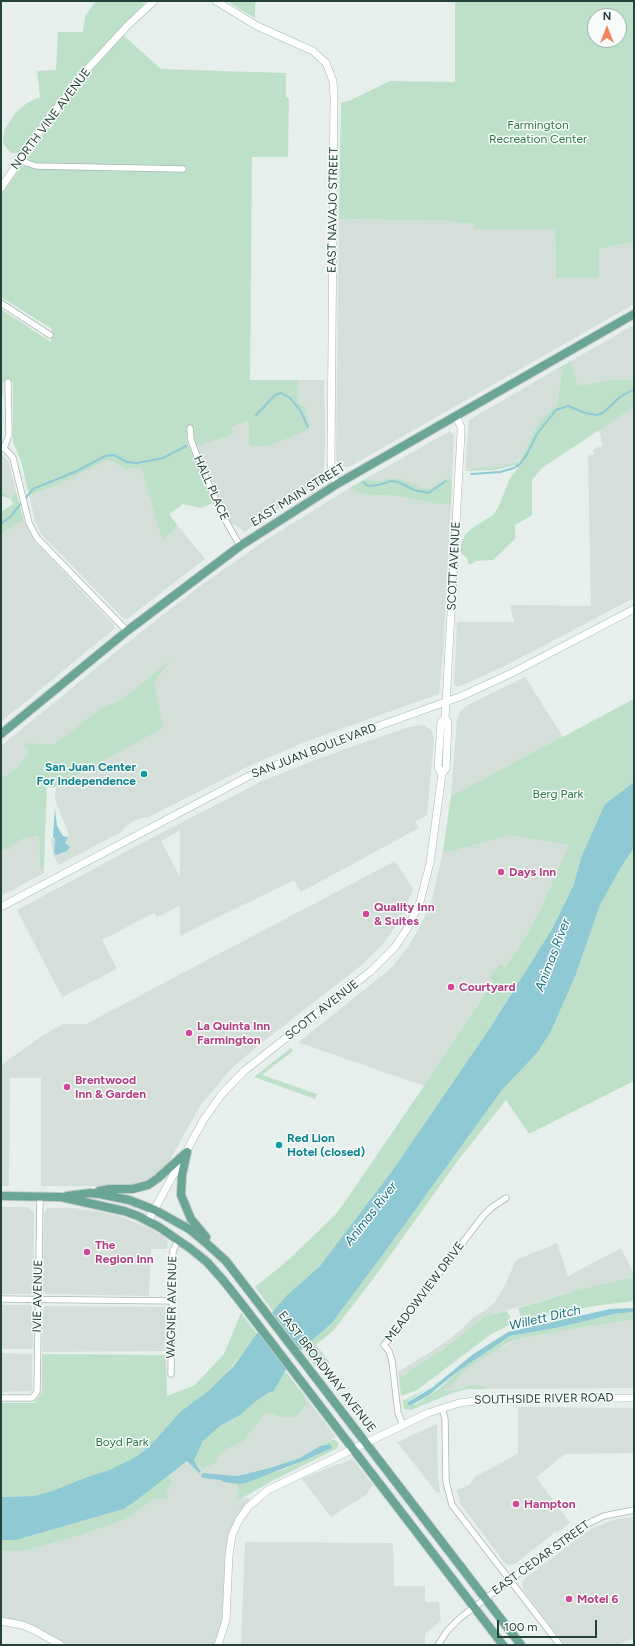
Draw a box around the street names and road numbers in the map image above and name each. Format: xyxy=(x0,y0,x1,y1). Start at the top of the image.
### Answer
street label: NORTH VINE AVENUE xyxy=(8,65,94,173)
street label: EAST NAVAJO STREET xyxy=(325,147,341,273)
street label: HALL PLACE xyxy=(190,453,232,523)
street label: EAST MAIN STREET xyxy=(248,460,348,530)
street label: SCOTT AVENUE xyxy=(444,521,464,611)
street label: SAN JUAN BOULEVARD xyxy=(249,720,379,782)
street label: SCOTT AVENUE xyxy=(282,977,362,1043)
street label: MEADOWVIEW DRIVE xyxy=(383,1239,467,1345)
street label: WAGNER AVENUE xyxy=(164,1255,180,1359)
street label: IVIE AVENUE xyxy=(30,1259,46,1333)
street label: EAST BROADWAY AVENUE xyxy=(275,1309,379,1435)
street label: SOUTHSIDE RIVER ROAD xyxy=(474,1391,614,1407)
street label: EAST CEDAR STREET xyxy=(489,1518,593,1598)

